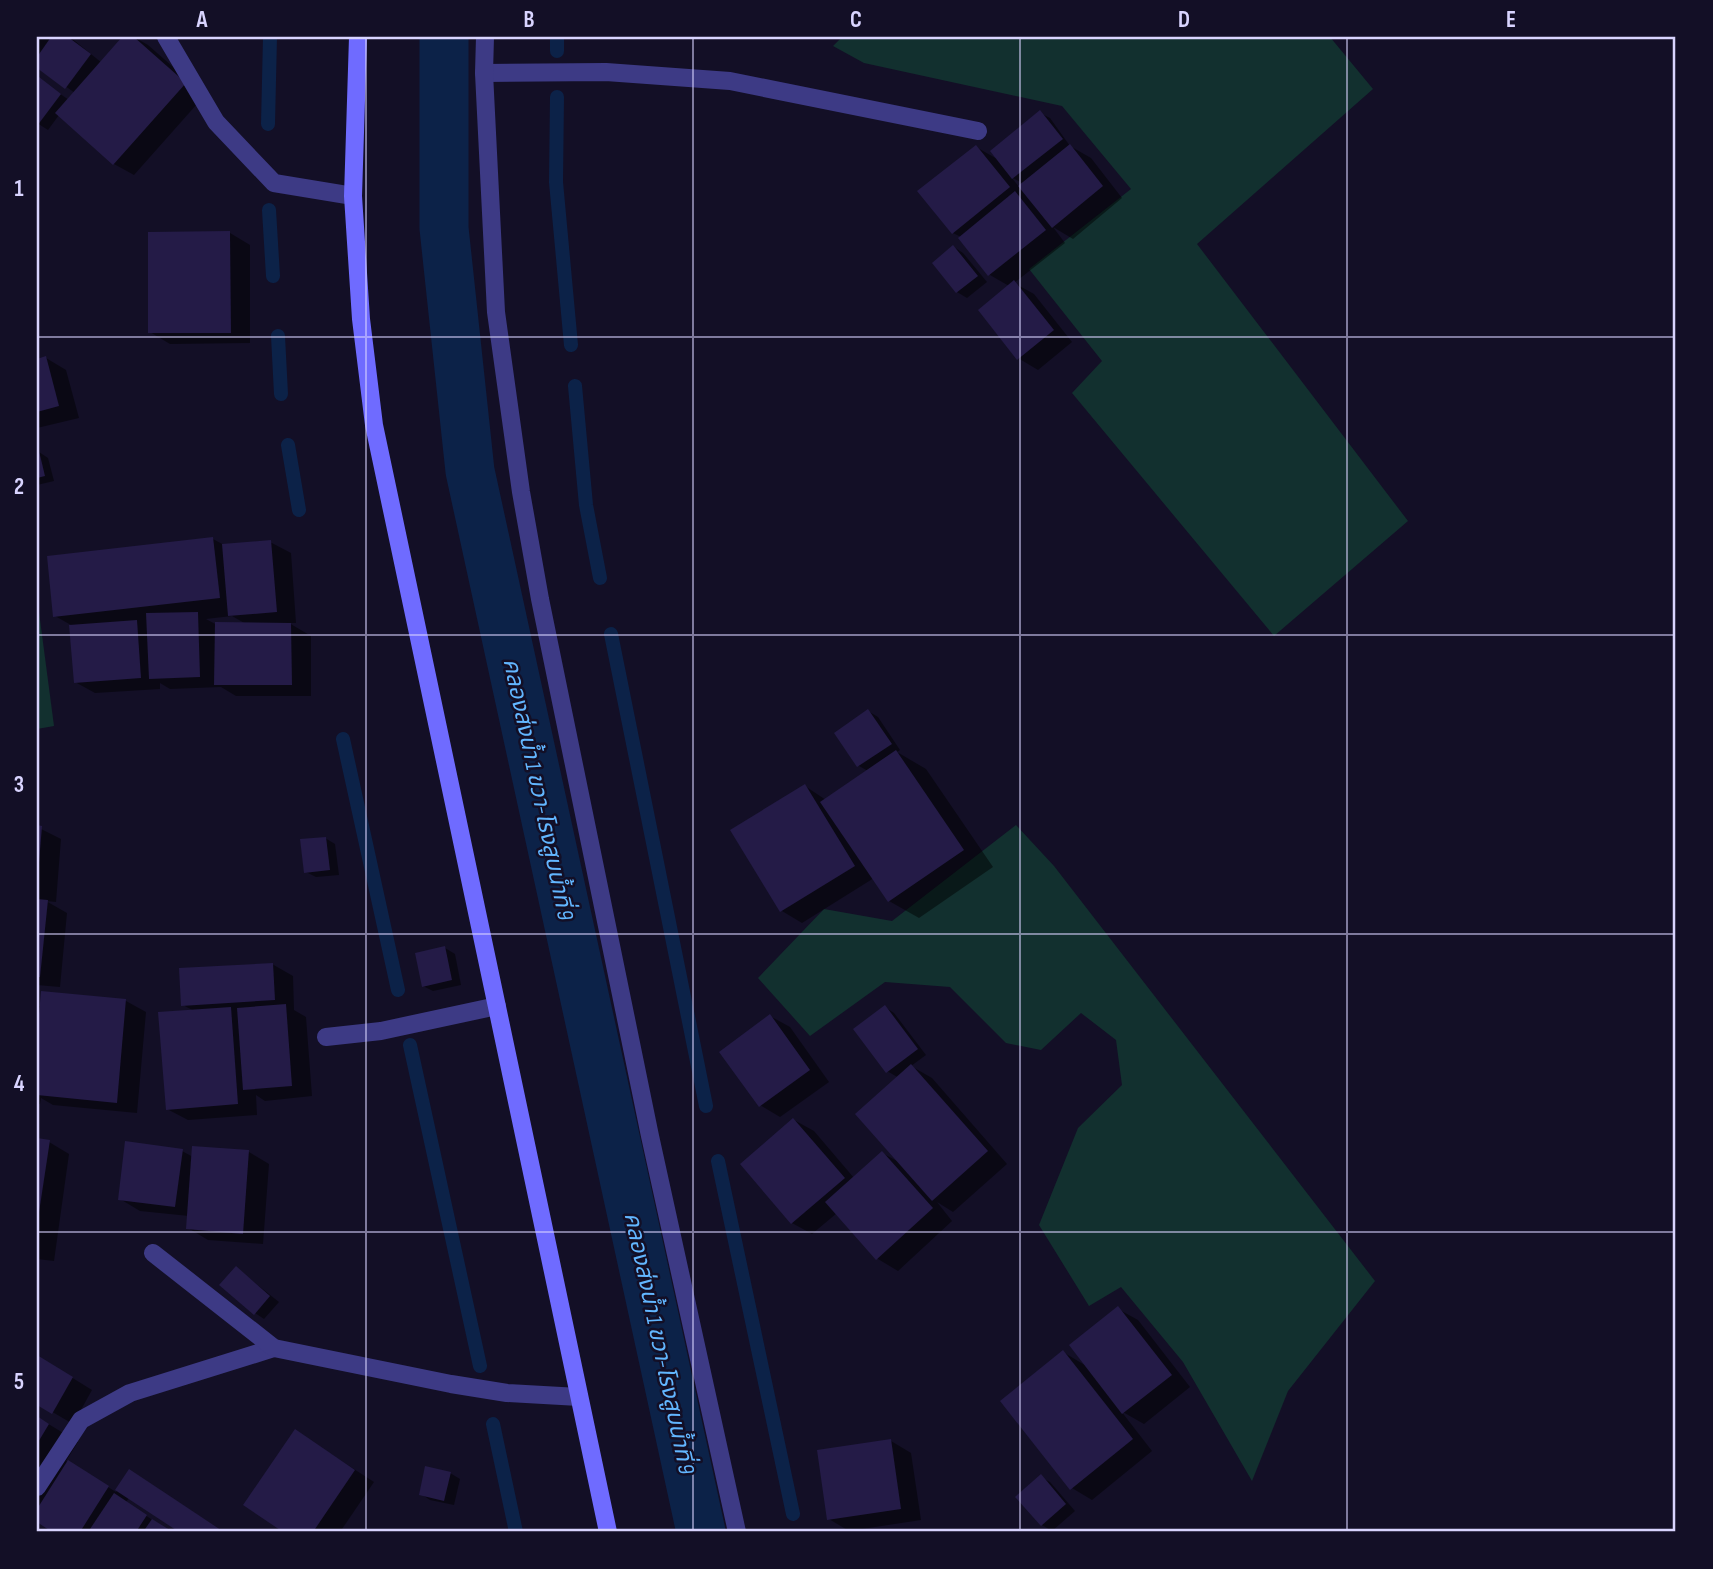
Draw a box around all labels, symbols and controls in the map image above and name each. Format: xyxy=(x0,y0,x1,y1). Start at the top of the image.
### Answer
text: A xyxy=(196,6,209,34)
text: B xyxy=(524,6,535,34)
text: C xyxy=(850,6,862,34)
text: D xyxy=(1178,6,1190,34)
text: E xyxy=(1506,6,1516,34)
text: 1 xyxy=(14,175,24,203)
text: 2 xyxy=(14,473,24,501)
water label: คลองส่งน้ำ 1 ขวา-โรงสูบน้ำที่ 9 xyxy=(497,655,583,924)
text: 3 xyxy=(14,771,24,799)
text: 4 xyxy=(14,1070,25,1098)
water label: คลองส่งน้ำ 1 ขวา-โรงสูบน้ำที่ 9 xyxy=(618,1209,704,1478)
text: 5 xyxy=(14,1368,24,1396)

